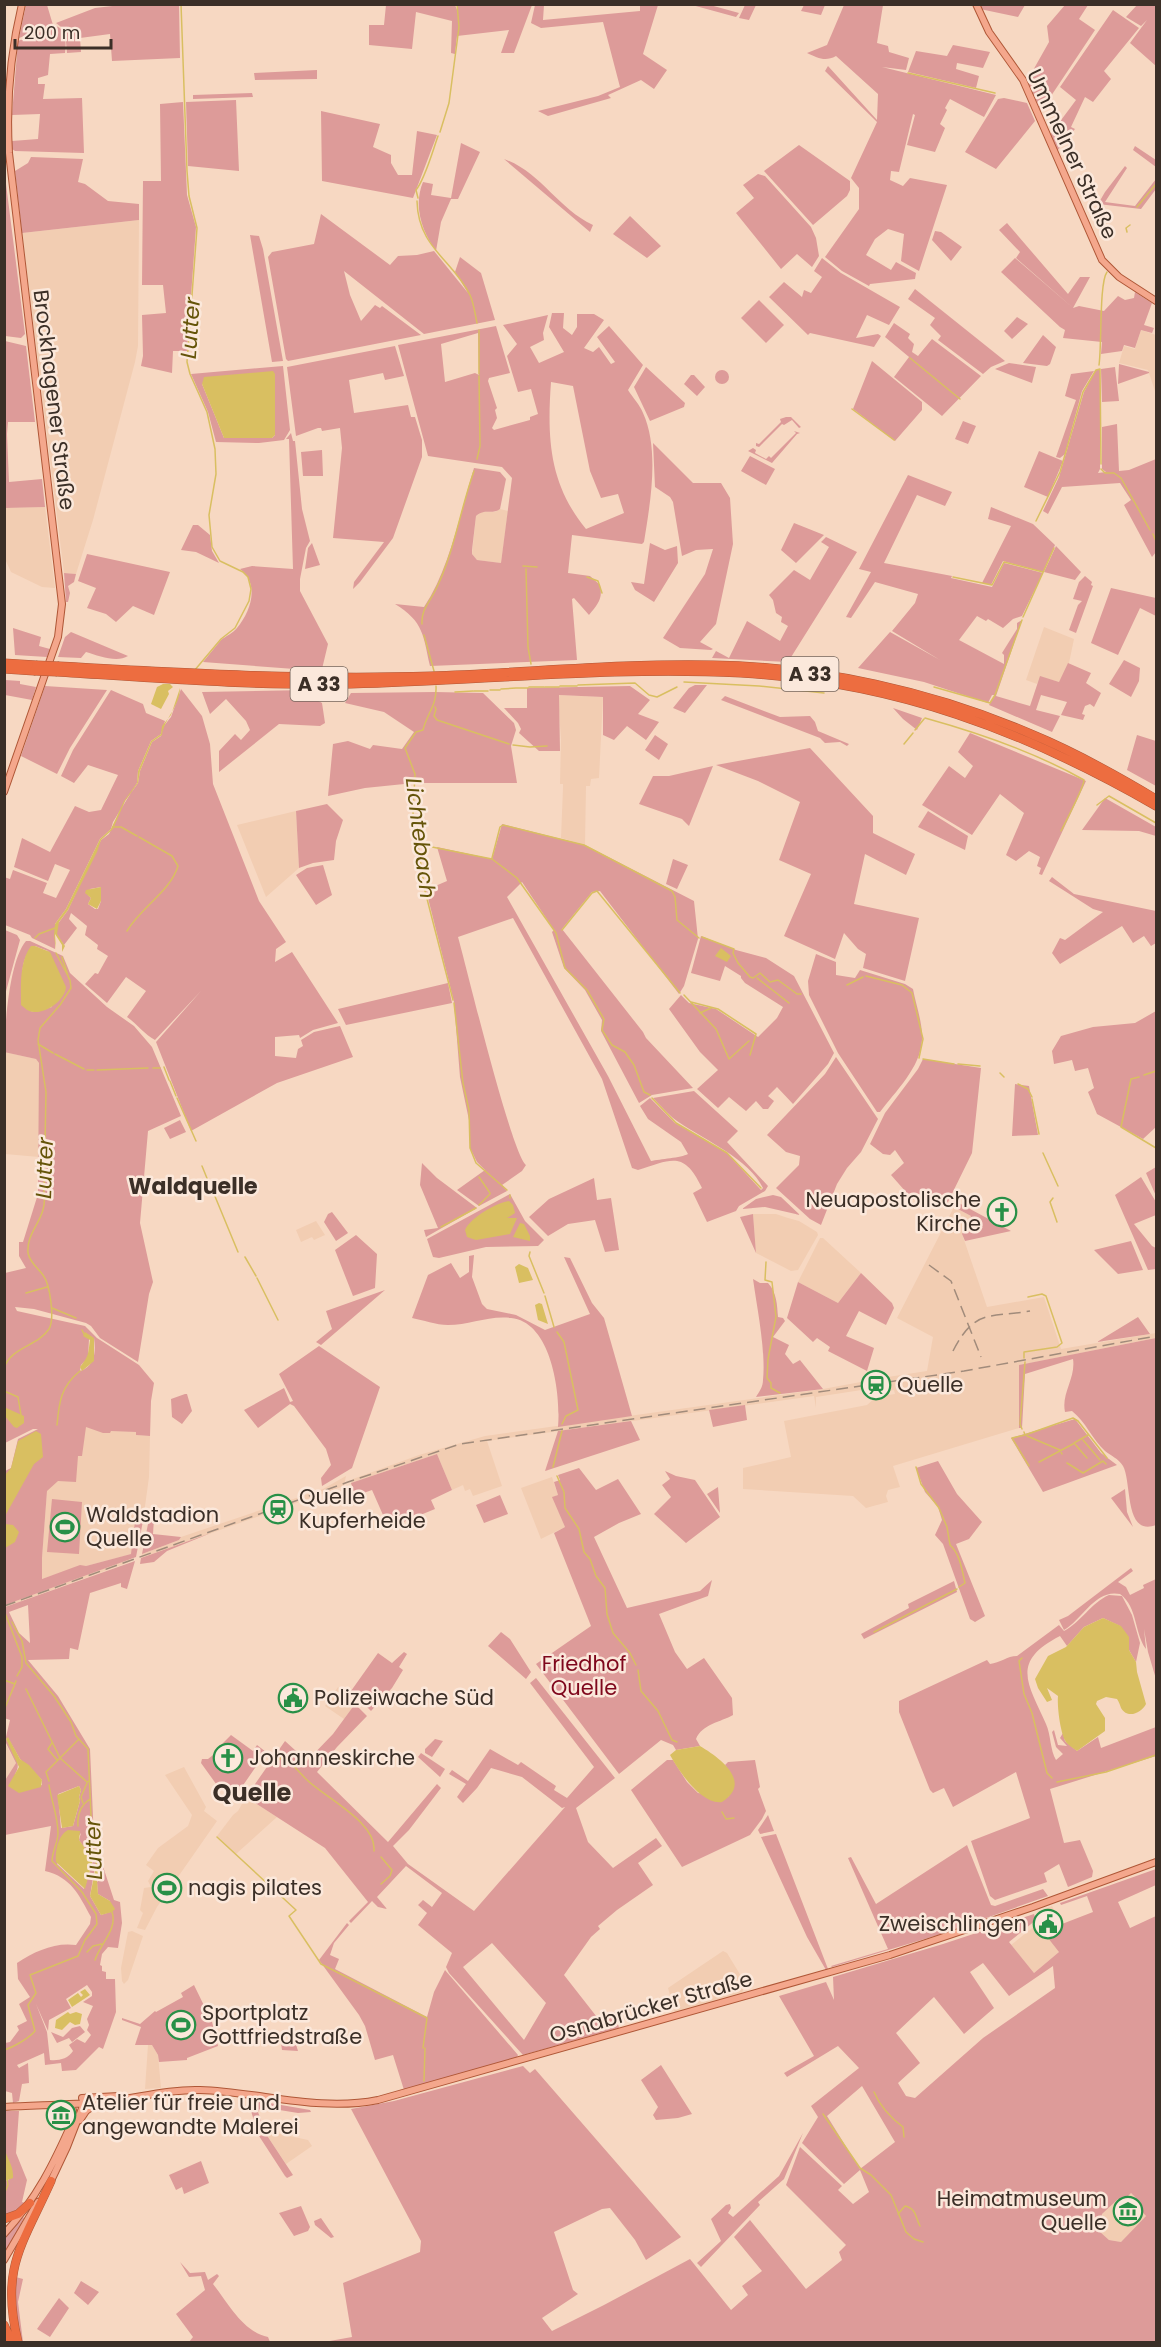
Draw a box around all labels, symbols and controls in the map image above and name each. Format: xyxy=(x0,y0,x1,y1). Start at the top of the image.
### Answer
scale bar xyxy=(15,12,111,50)
text: 200 m xyxy=(24,20,80,45)
street label: Ummelner Straße xyxy=(1020,64,1125,244)
street label: Brockhagener Straße xyxy=(27,288,82,512)
water label: Lutter xyxy=(173,296,208,360)
road number: A 33 xyxy=(782,657,838,691)
road number: A 33 xyxy=(290,667,348,701)
water label: Lichtebach xyxy=(398,776,443,900)
water label: Lutter xyxy=(28,1136,61,1199)
district label: Waldquelle xyxy=(128,1171,258,1202)
place label: Neuapostolische Kirche xyxy=(805,1185,981,1238)
church icon: Neuapostolische Kirche xyxy=(986,1196,1018,1228)
station icon: Quelle xyxy=(860,1369,892,1401)
place label: Quelle xyxy=(897,1370,963,1399)
place label: Quelle Kupferheide xyxy=(299,1482,426,1535)
station icon: Quelle Kupferheide xyxy=(262,1493,294,1525)
place label: Waldstadion Quelle xyxy=(86,1500,219,1553)
sports icon: Waldstadion Quelle xyxy=(49,1511,81,1543)
park label: Friedhof Quelle xyxy=(542,1649,626,1702)
public building icon: Polizeiwache Süd xyxy=(277,1682,309,1714)
place label: Polizeiwache Süd xyxy=(314,1683,494,1712)
church icon: Johanneskirche xyxy=(212,1742,244,1774)
place label: Johanneskirche xyxy=(249,1743,415,1772)
district label: Quelle xyxy=(213,1776,292,1809)
water label: Lutter xyxy=(77,1817,110,1880)
sports icon: nagis pilates xyxy=(151,1872,183,1904)
place label: nagis pilates xyxy=(188,1873,322,1902)
public building icon: Zweischlingen xyxy=(1032,1908,1064,1940)
place label: Zweischlingen xyxy=(879,1909,1027,1938)
street label: Osnabrücker Straße xyxy=(546,1964,756,2049)
place label: Sportplatz Gottfriedstraße xyxy=(202,1998,362,2051)
sports icon: Sportplatz Gottfriedstraße xyxy=(165,2009,197,2041)
place label: Atelier für freie und angewandte Malerei xyxy=(82,2088,299,2141)
museum icon: Atelier für freie und angewandte Malerei xyxy=(45,2099,77,2131)
place label: Heimatmuseum Quelle xyxy=(937,2184,1107,2237)
museum icon: Heimatmuseum Quelle xyxy=(1112,2195,1144,2227)

